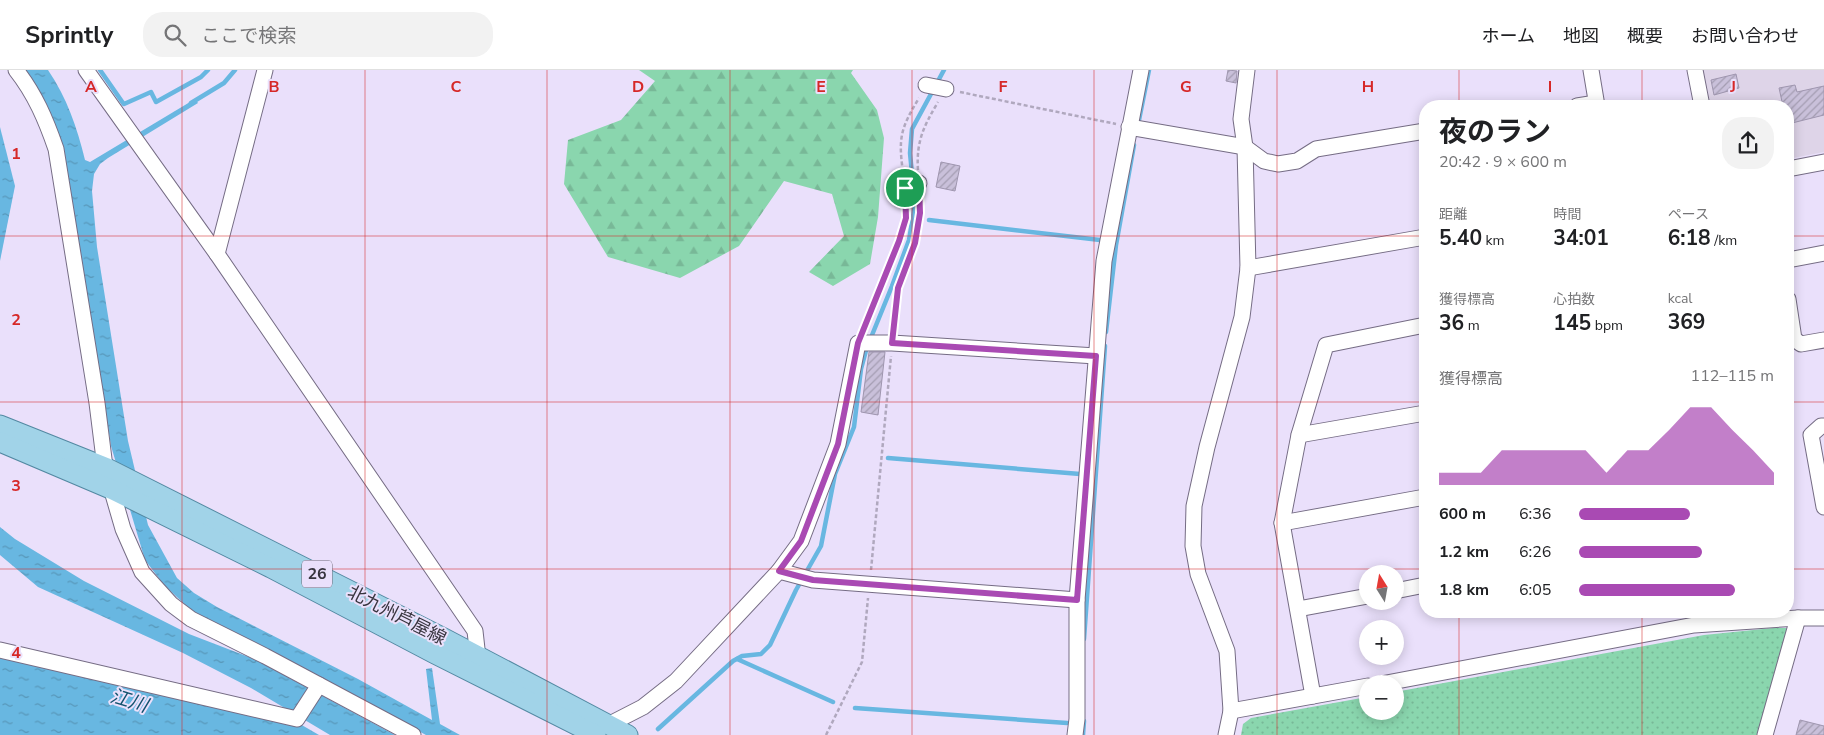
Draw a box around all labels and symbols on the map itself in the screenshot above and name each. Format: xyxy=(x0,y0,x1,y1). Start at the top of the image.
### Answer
text: A xyxy=(85,76,97,98)
text: B xyxy=(268,76,280,98)
text: C xyxy=(451,76,462,98)
text: D xyxy=(632,76,644,98)
text: E xyxy=(816,76,826,98)
text: F xyxy=(999,76,1008,98)
text: G xyxy=(1180,76,1192,98)
text: H xyxy=(1362,76,1374,98)
text: I xyxy=(1548,76,1552,98)
text: J xyxy=(1729,76,1736,98)
text: 1 xyxy=(11,143,21,165)
pin xyxy=(884,167,926,209)
text: 2 xyxy=(11,309,21,331)
text: 3 xyxy=(11,475,21,497)
road number: 26 xyxy=(302,560,332,588)
north arrow xyxy=(1359,565,1404,610)
street label: 北九州芦屋線 xyxy=(343,580,451,650)
text: 4 xyxy=(11,642,21,664)
water label: 江川 xyxy=(107,683,153,720)

